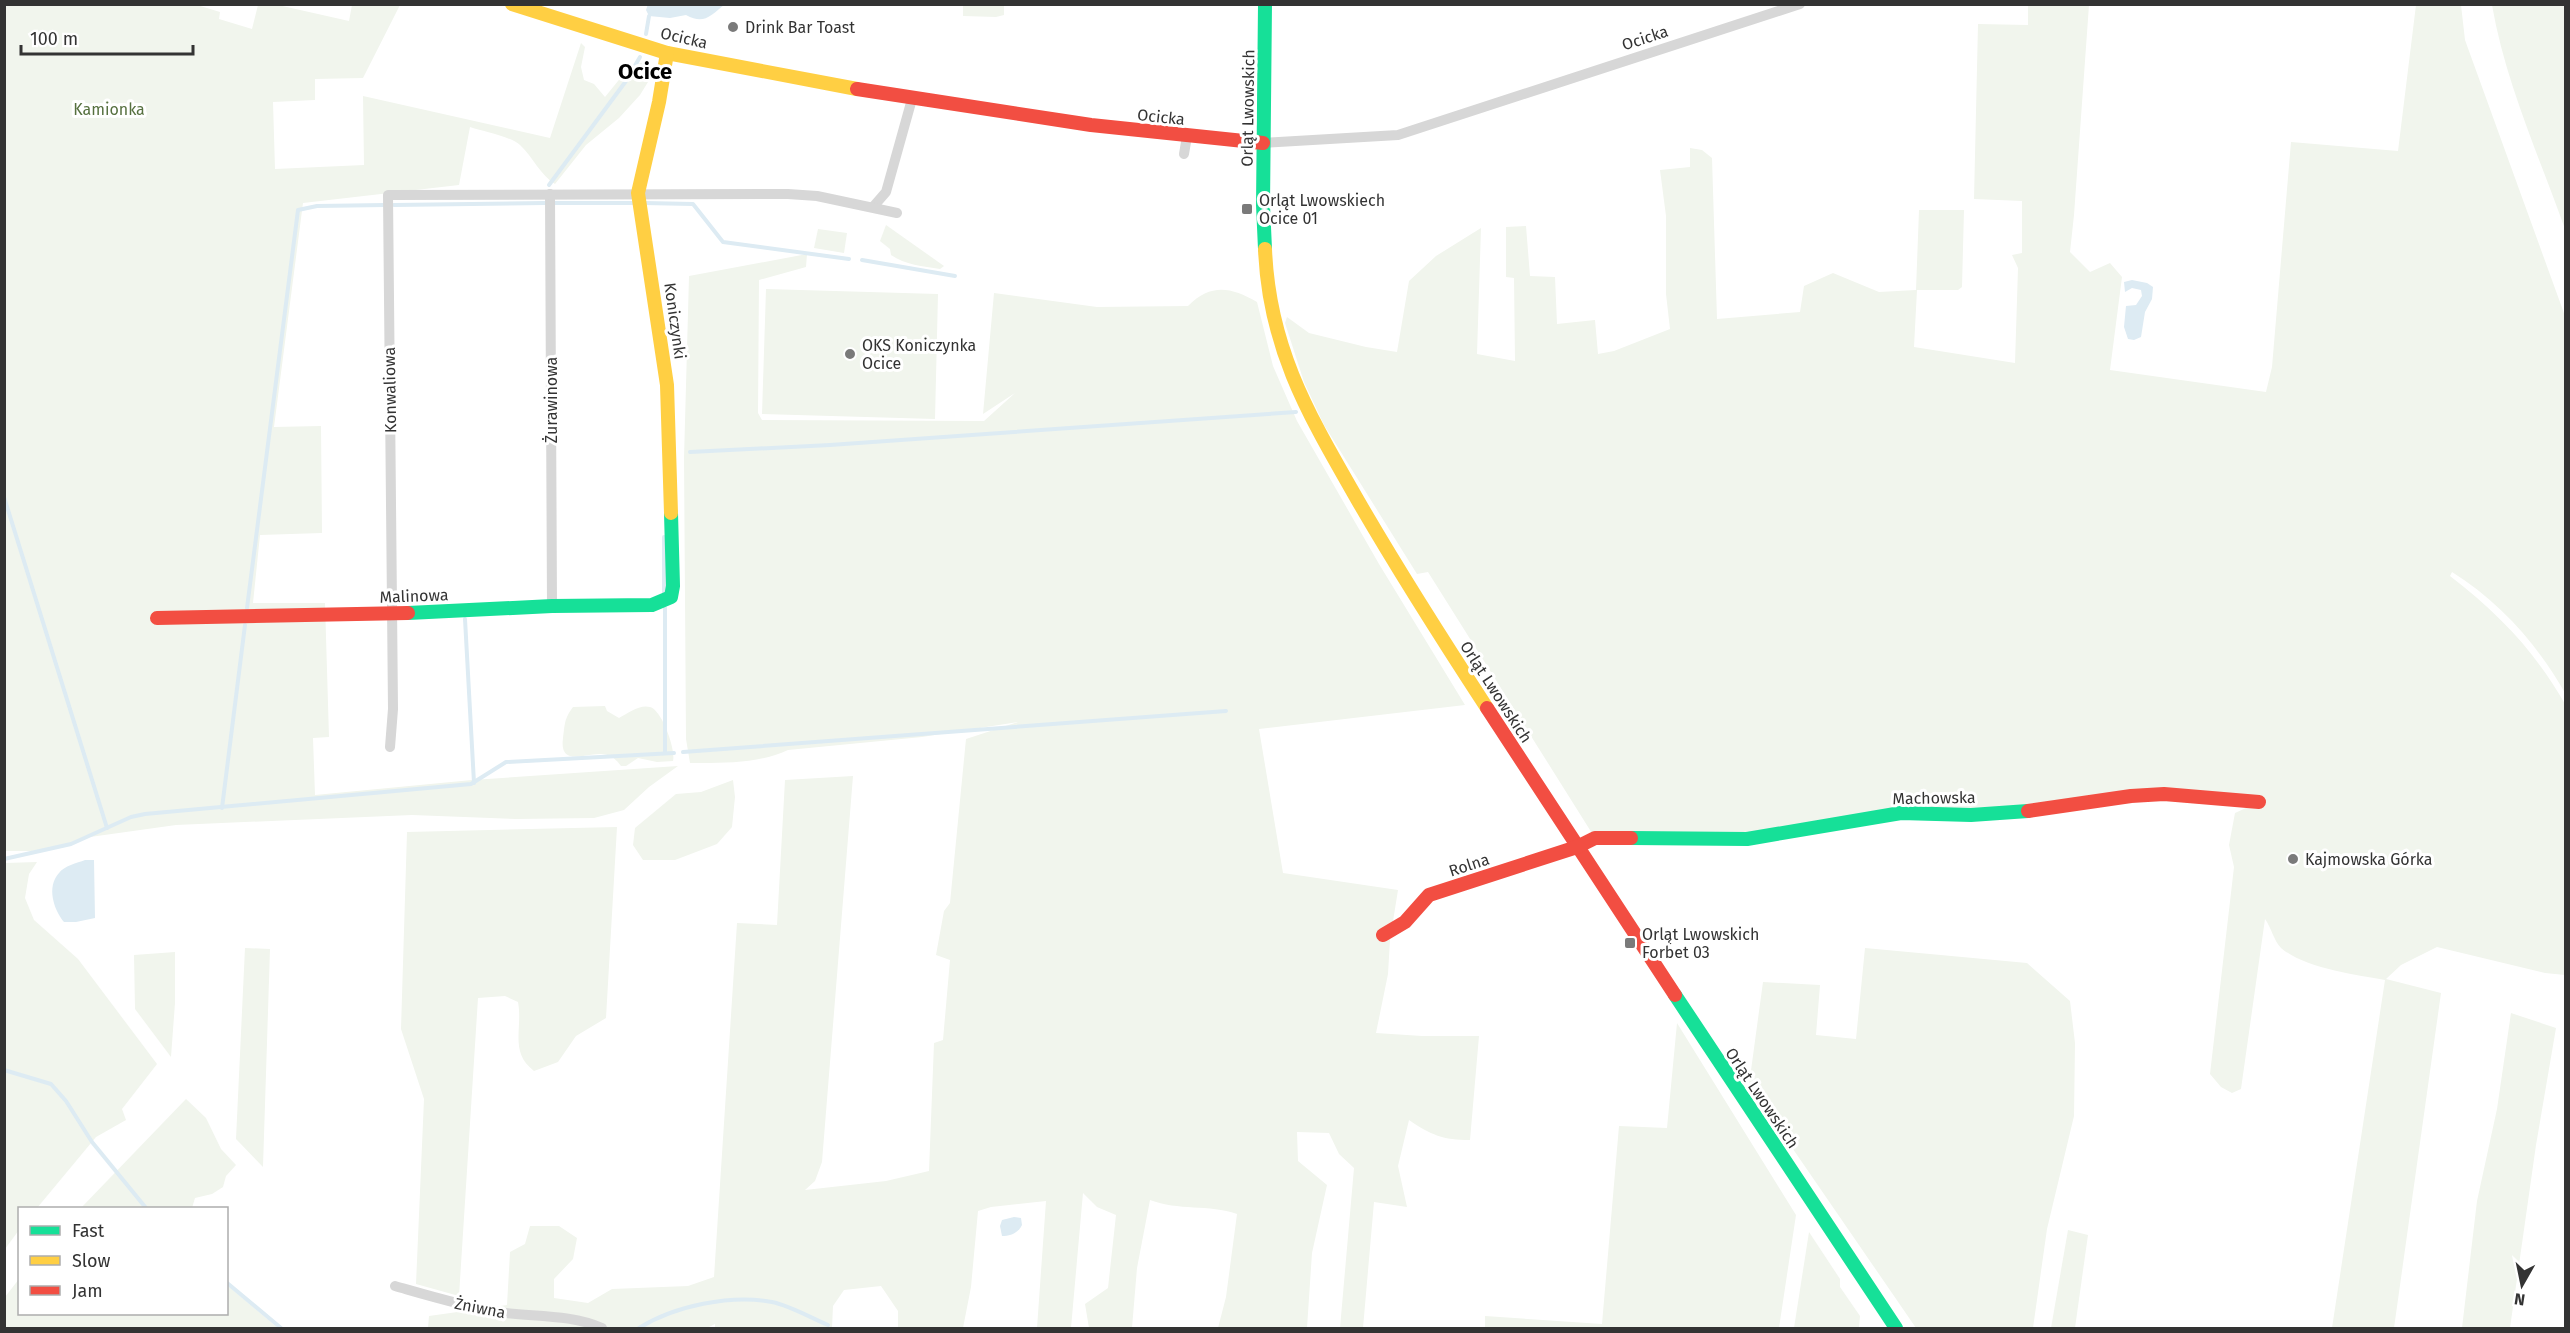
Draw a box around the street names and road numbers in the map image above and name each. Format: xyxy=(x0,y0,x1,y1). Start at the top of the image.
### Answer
street label: Ocicka xyxy=(1619,22,1671,54)
street label: Ocicka xyxy=(659,23,709,53)
street label: Orląt Lwowskich xyxy=(1237,49,1260,167)
street label: Ocicka xyxy=(1136,105,1186,129)
street label: Koniczynki xyxy=(660,282,690,360)
street label: Konwaliowa xyxy=(380,347,400,433)
street label: Żurawinowa xyxy=(541,357,561,443)
street label: Malinowa xyxy=(379,585,449,607)
street label: Orląt Lwowskich xyxy=(1455,638,1536,747)
street label: Machowska xyxy=(1892,788,1976,808)
street label: Rolna xyxy=(1446,850,1492,880)
street label: Orląt Lwowskich xyxy=(1720,1044,1803,1153)
street label: Żniwna xyxy=(453,1293,507,1322)

